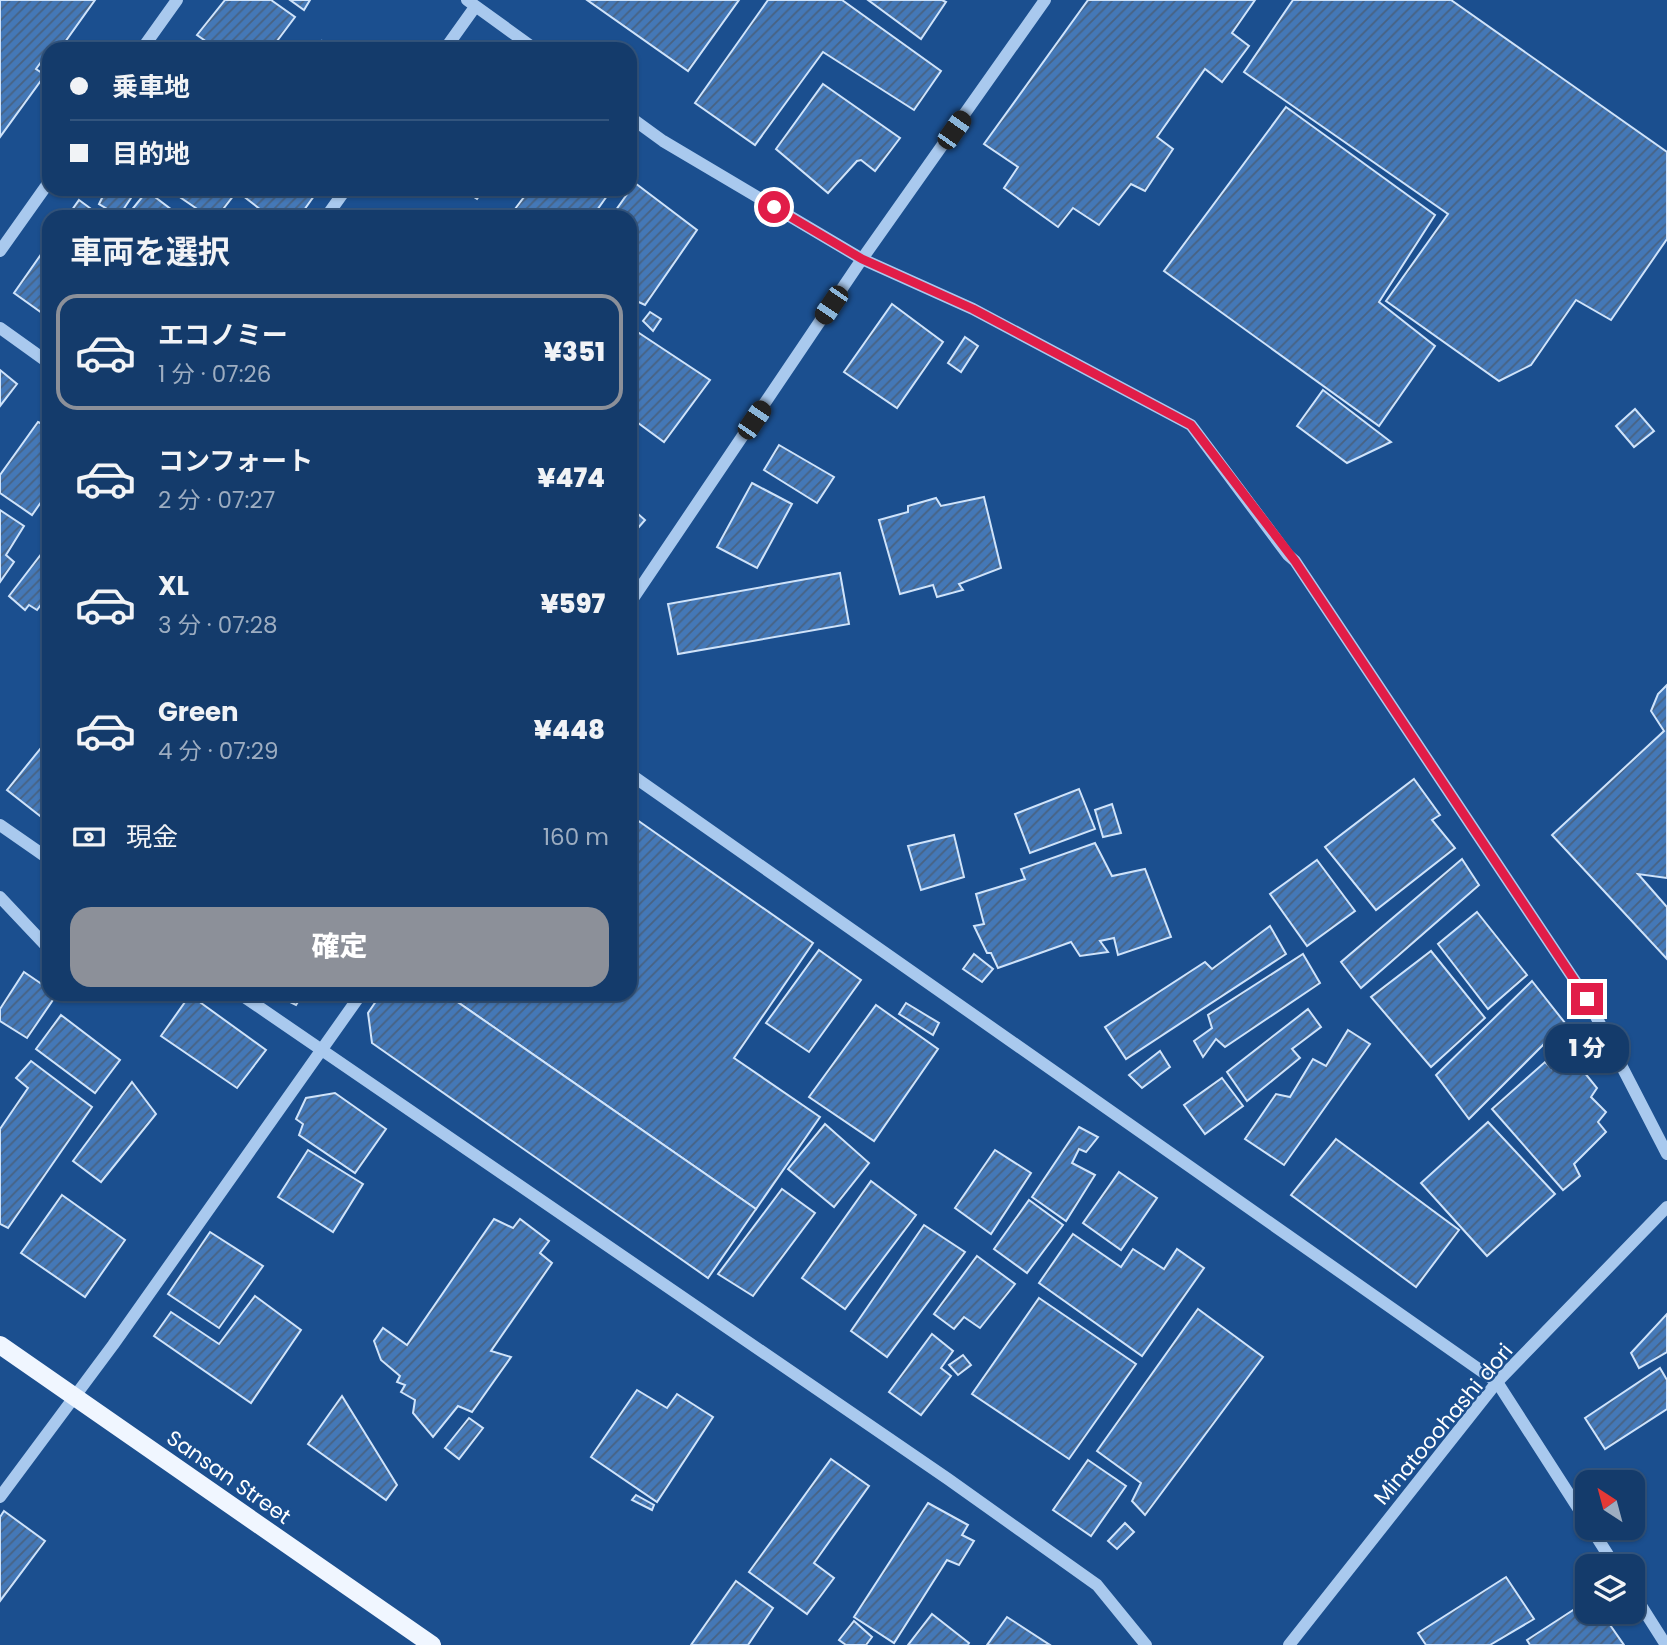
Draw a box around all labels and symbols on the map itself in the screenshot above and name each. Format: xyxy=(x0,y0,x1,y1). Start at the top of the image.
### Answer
car xyxy=(934,107,975,153)
route start xyxy=(758,191,790,223)
car xyxy=(811,282,852,328)
car xyxy=(734,397,775,443)
route end xyxy=(1571,983,1603,1015)
callout: 1 分 xyxy=(1545,1024,1629,1072)
street label: Minatooohashi dori xyxy=(1367,1337,1519,1511)
street label: Sansan Street xyxy=(161,1423,297,1531)
north arrow xyxy=(1575,1470,1645,1540)

